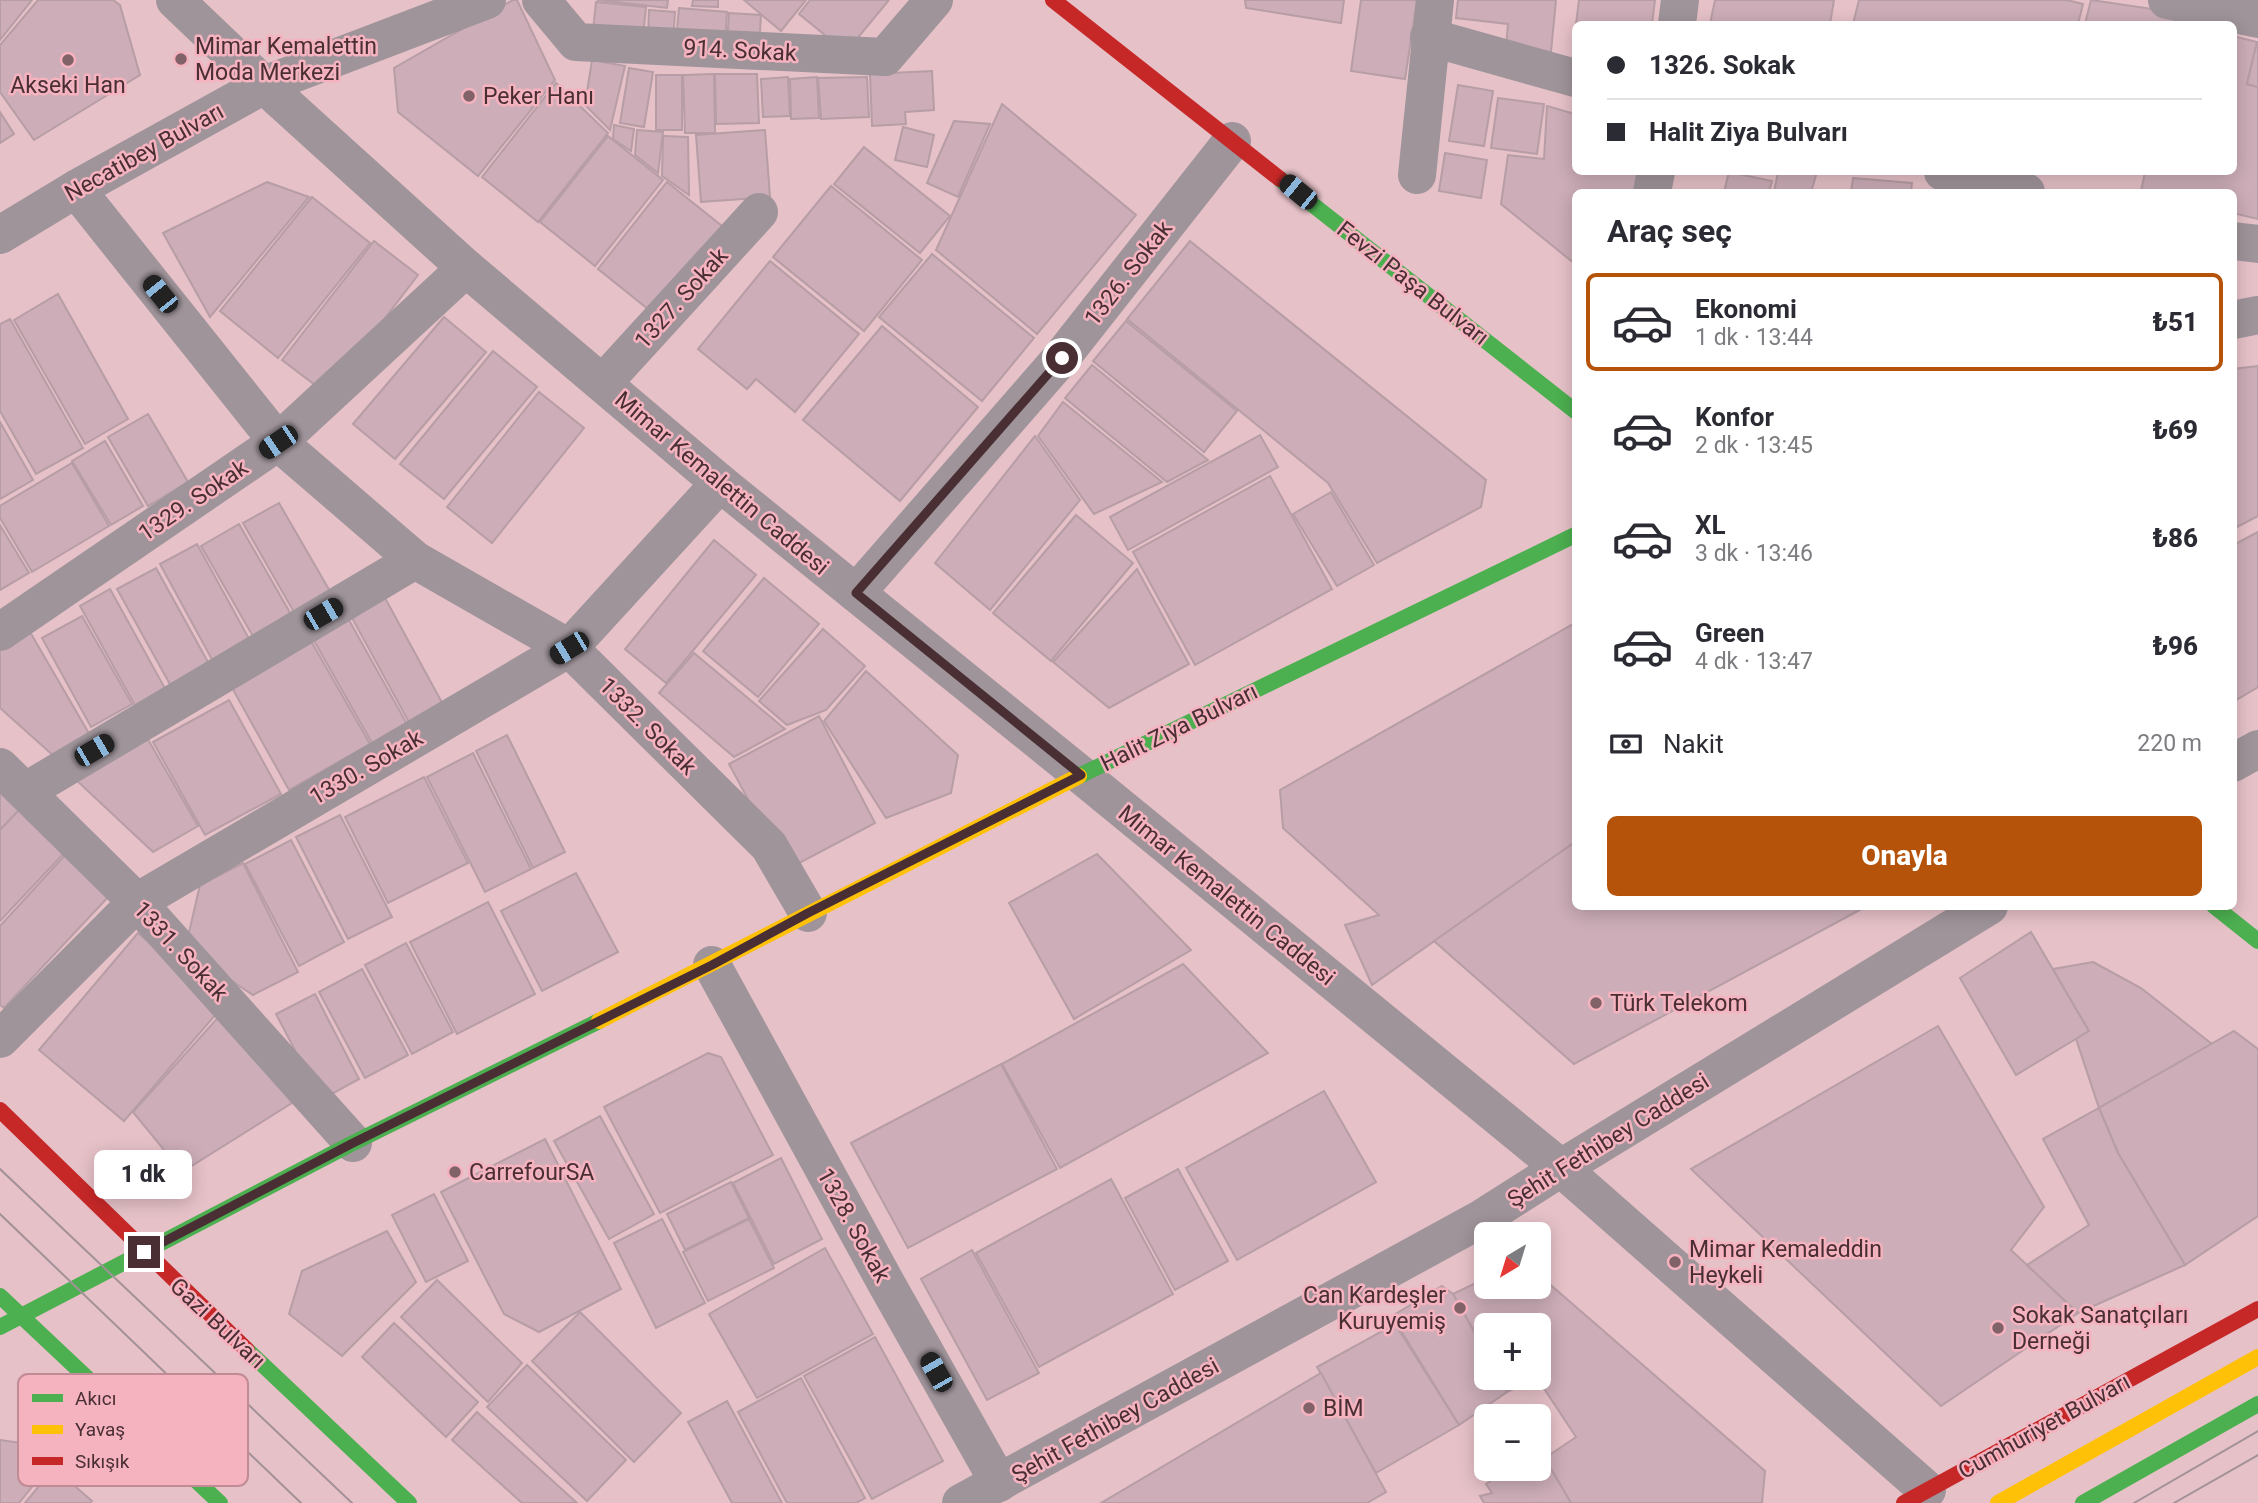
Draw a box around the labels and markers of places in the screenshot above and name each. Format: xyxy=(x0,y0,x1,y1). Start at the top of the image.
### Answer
place label: Mimar Kemalettin Moda Merkezi xyxy=(195,33,377,86)
marker: Mimar Kemalettin Moda Merkezi xyxy=(173,51,189,67)
marker: Akseki Han xyxy=(60,52,76,68)
place label: Akseki Han xyxy=(10,72,126,99)
place label: Peker Hanı xyxy=(483,83,594,110)
marker: Peker Hanı xyxy=(461,88,477,104)
place label: Türk Telekom xyxy=(1610,990,1748,1017)
marker: Türk Telekom xyxy=(1588,995,1604,1011)
place label: CarrefourSA xyxy=(469,1159,594,1186)
marker: CarrefourSA xyxy=(447,1164,463,1180)
place label: Mimar Kemaleddin Heykeli xyxy=(1689,1236,1882,1289)
marker: Mimar Kemaleddin Heykeli xyxy=(1667,1254,1683,1270)
place label: Can Kardeşler Kuruyemiş xyxy=(1303,1282,1446,1335)
marker: Can Kardeşler Kuruyemiş xyxy=(1452,1300,1468,1316)
place label: Sokak Sanatçıları Derneği xyxy=(2012,1302,2189,1355)
marker: Sokak Sanatçıları Derneği xyxy=(1990,1320,2006,1336)
place label: BİM xyxy=(1323,1395,1364,1422)
marker: BİM xyxy=(1301,1400,1317,1416)

